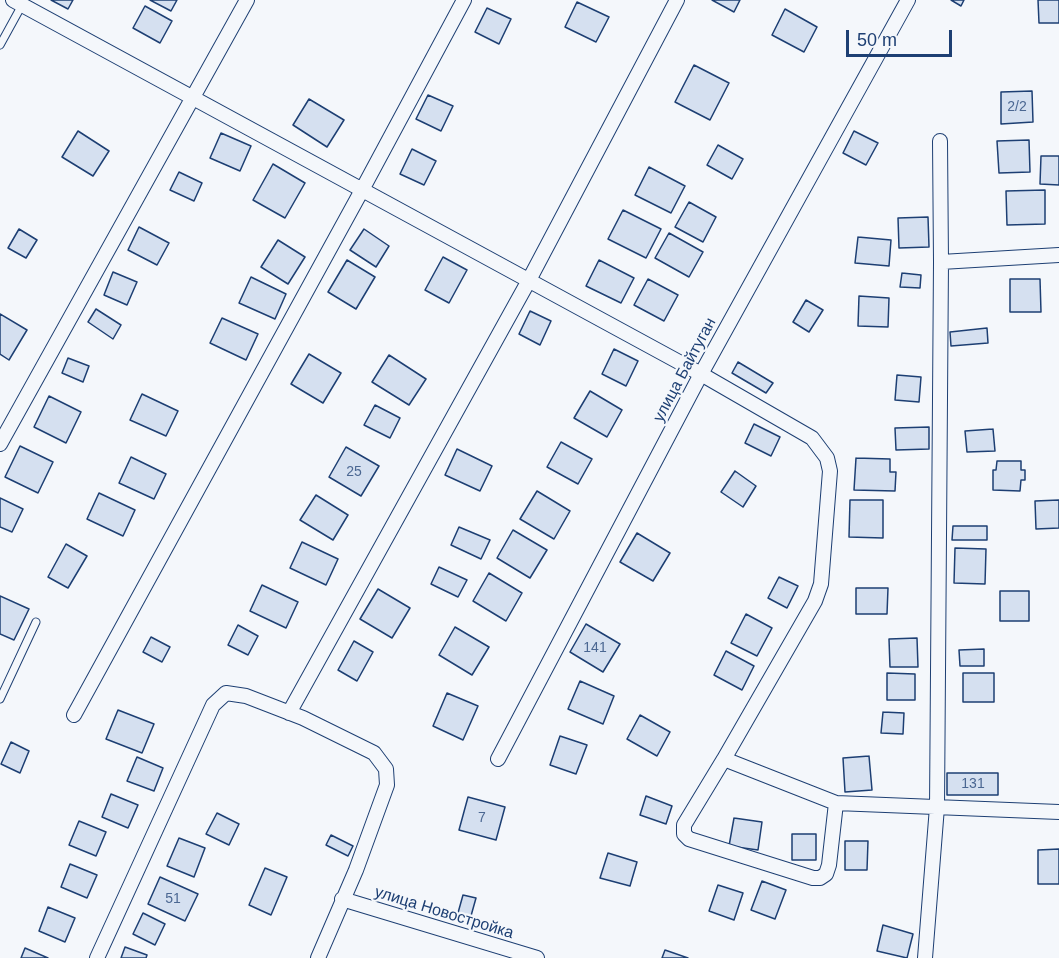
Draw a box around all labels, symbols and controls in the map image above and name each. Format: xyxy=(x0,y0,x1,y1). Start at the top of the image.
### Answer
scale bar xyxy=(849,18,956,56)
text: 50 m xyxy=(857,30,897,50)
house number: 2/2 xyxy=(1007,99,1027,115)
street label: улица Байтуган xyxy=(649,315,721,425)
house number: 25 xyxy=(346,464,362,480)
house number: 141 xyxy=(583,640,607,656)
house number: 131 xyxy=(961,776,985,792)
house number: 7 xyxy=(478,810,486,826)
street label: улица Новостройка xyxy=(372,883,516,943)
house number: 51 xyxy=(165,891,181,907)

